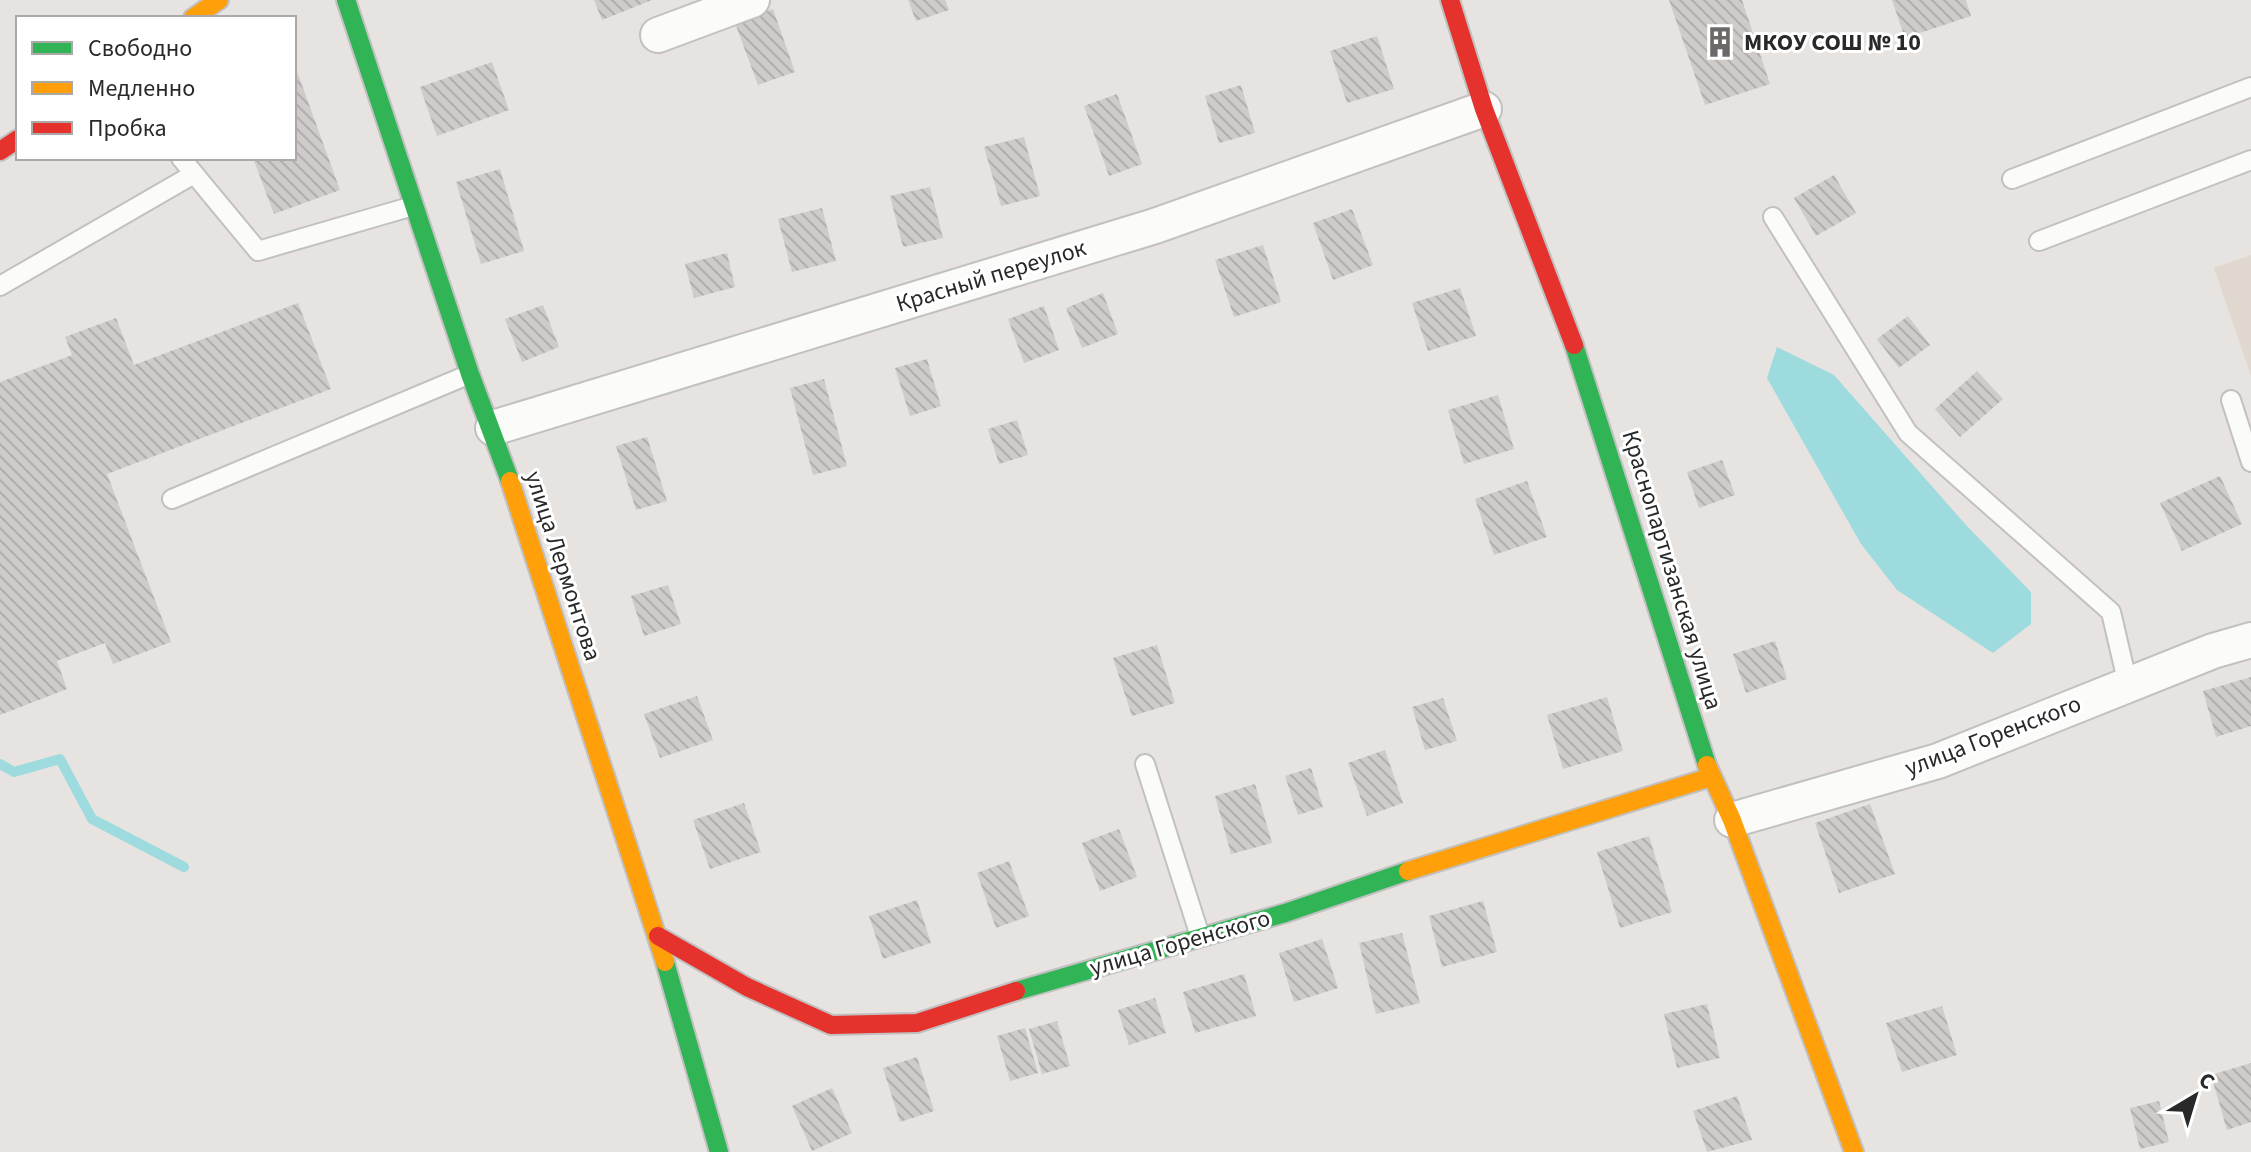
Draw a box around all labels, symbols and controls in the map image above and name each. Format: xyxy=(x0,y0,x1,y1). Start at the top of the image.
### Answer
legend xyxy=(16,16,296,160)
building icon: МКОУ СОШ № 10 xyxy=(1703,25,1737,59)
place label: МКОУ СОШ № 10 xyxy=(1744,25,1921,60)
text: Свободно xyxy=(88,31,192,66)
text: Медленно xyxy=(88,71,195,106)
text: Пробка xyxy=(88,111,167,146)
street label: Красный переулок xyxy=(892,230,1090,322)
street label: Краснопартизанская улица xyxy=(1613,426,1731,714)
street label: улица Лермонтова xyxy=(516,467,610,665)
street label: улица Горенского xyxy=(1900,686,2086,786)
street label: улица Горенского xyxy=(1086,901,1274,985)
north arrow xyxy=(2155,1056,2235,1136)
text: С xyxy=(2192,1064,2222,1098)

